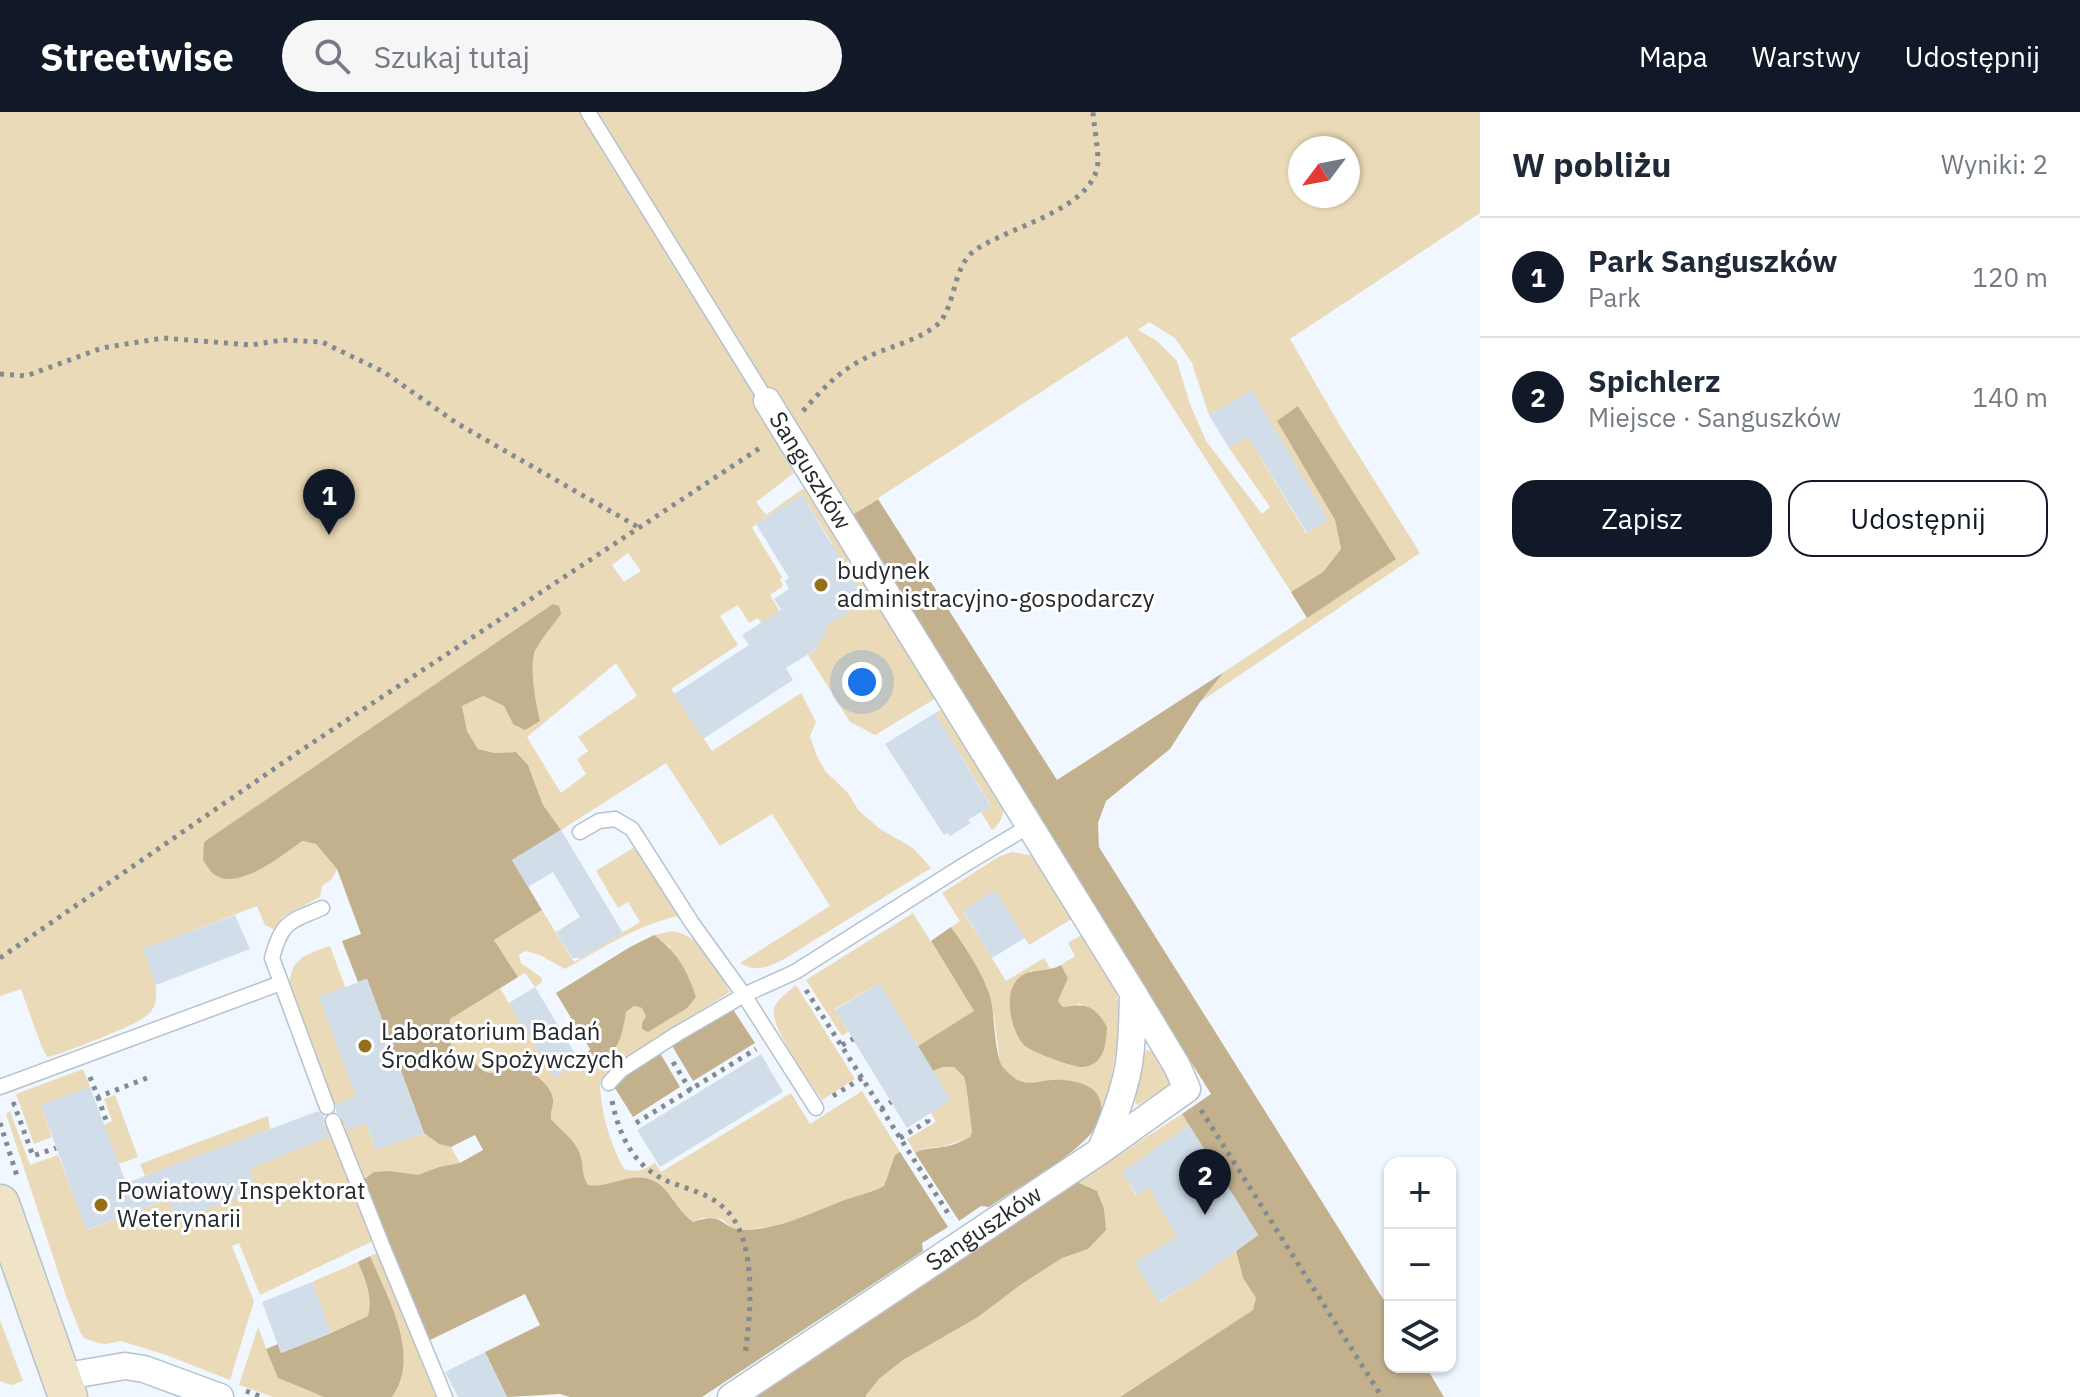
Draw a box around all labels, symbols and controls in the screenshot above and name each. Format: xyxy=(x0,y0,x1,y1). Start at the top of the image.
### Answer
search box xyxy=(282,20,842,92)
text: Streetwise xyxy=(40,32,234,81)
icon: search xyxy=(310,34,354,78)
text: Szukaj tutaj xyxy=(374,37,530,76)
text: Mapa xyxy=(1639,38,1708,75)
text: Warstwy xyxy=(1752,38,1860,75)
text: Udostępnij xyxy=(1904,38,2040,75)
north arrow xyxy=(1288,136,1360,208)
text: W pobliżu xyxy=(1512,142,1672,186)
text: Wyniki: 2 xyxy=(1941,147,2048,181)
text: Park Sanguszków xyxy=(1588,241,1838,280)
text: 1 xyxy=(1530,260,1546,294)
text: 120 m xyxy=(1972,260,2048,294)
text: Park xyxy=(1588,280,1641,314)
text: Spichlerz xyxy=(1588,361,1721,400)
text: 2 xyxy=(1530,380,1546,414)
text: 140 m xyxy=(1972,380,2048,414)
text: Miejsce · Sanguszków xyxy=(1588,400,1841,434)
street label: Sanguszków xyxy=(762,405,860,535)
pin: 1 xyxy=(303,469,355,535)
button: Zapisz xyxy=(1512,480,1772,557)
button: Udostępnij xyxy=(1788,480,2048,557)
place label: budynek administracyjno-gospodarczy xyxy=(837,554,1154,614)
marker: budynek administracyjno-gospodarczy xyxy=(812,576,830,594)
your location xyxy=(842,662,882,702)
place label: Laboratorium Badań Środków Spożywczych xyxy=(381,1015,624,1075)
marker: Laboratorium Badań Środków Spożywczych xyxy=(356,1037,374,1055)
pin: 2 xyxy=(1179,1149,1231,1215)
map controls xyxy=(1384,1157,1456,1373)
button: + xyxy=(1384,1157,1456,1229)
place label: Powiatowy Inspektorat Weterynarii xyxy=(117,1174,366,1234)
street label: Sanguszków xyxy=(919,1177,1048,1278)
marker: Powiatowy Inspektorat Weterynarii xyxy=(92,1196,110,1214)
button: − xyxy=(1384,1229,1456,1301)
button: layers xyxy=(1384,1301,1456,1373)

